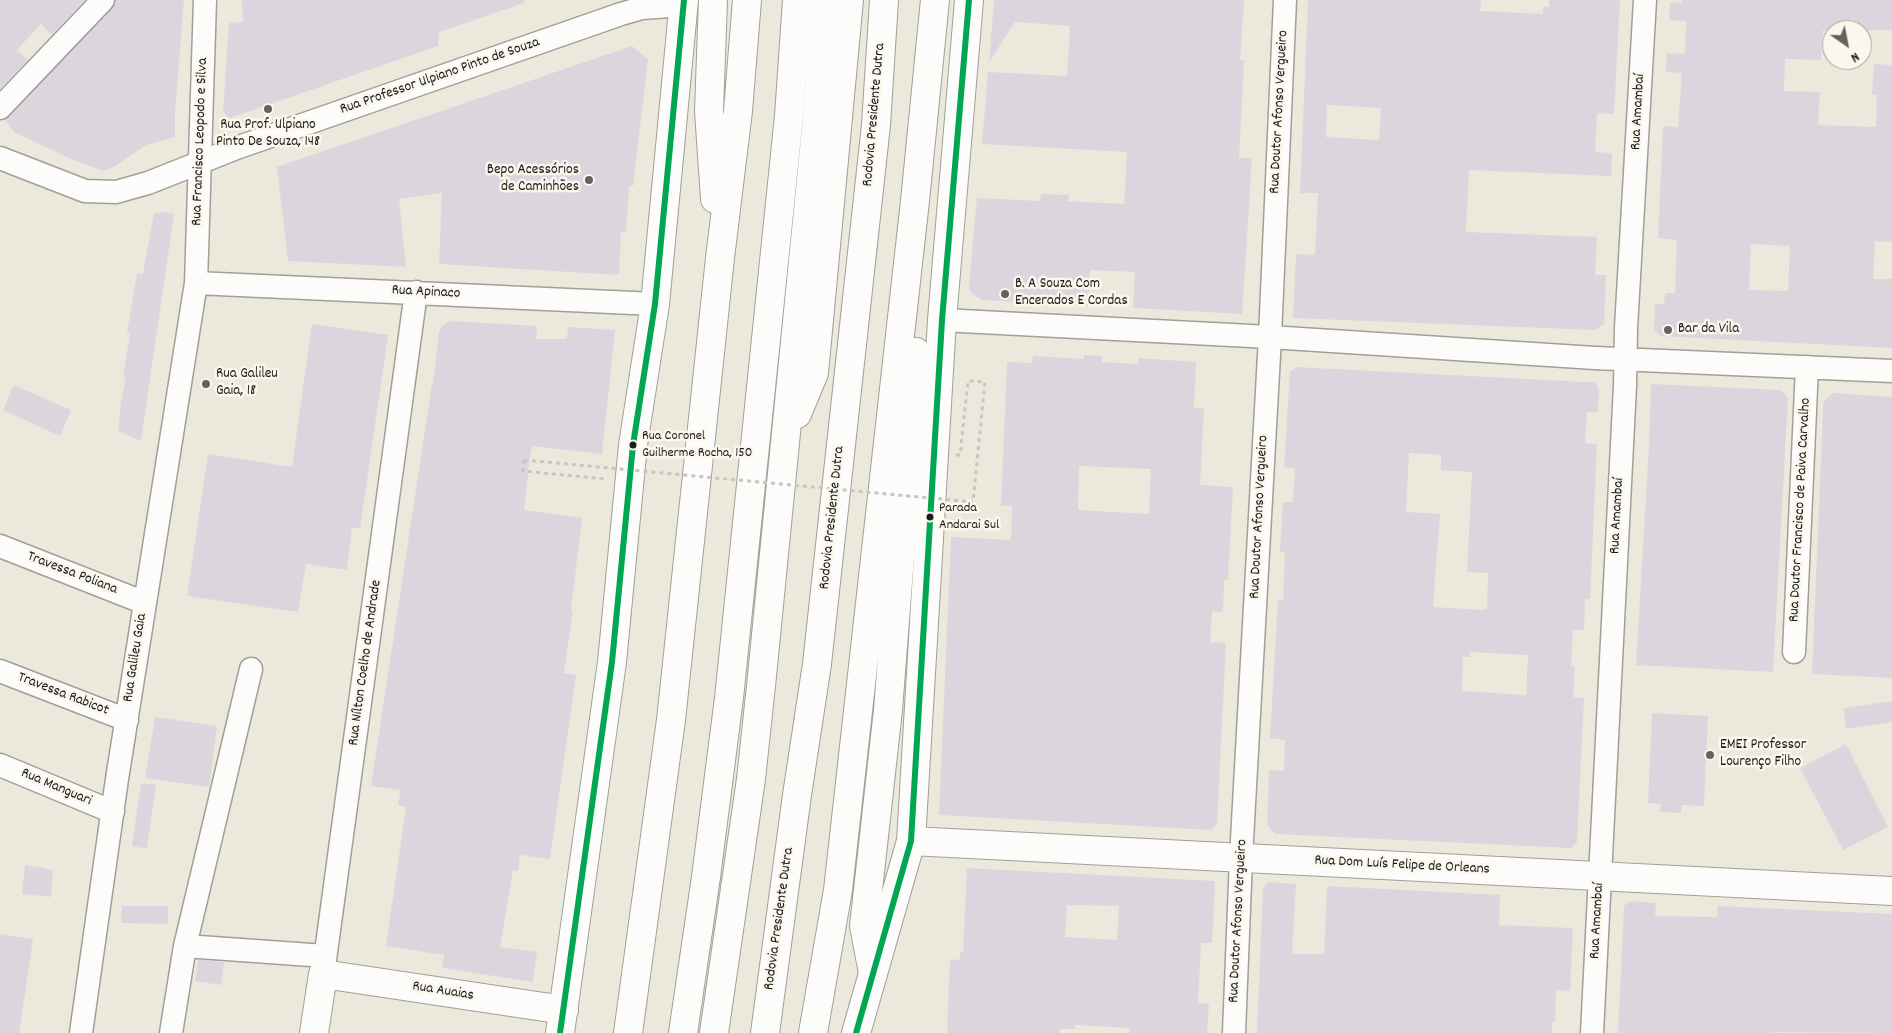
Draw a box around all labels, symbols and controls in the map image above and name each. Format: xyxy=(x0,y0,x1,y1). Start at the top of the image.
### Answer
north arrow xyxy=(1822,20,1872,70)
street label: Rua Doutor Afonso Vergueiro xyxy=(1267,30,1293,194)
street label: Rua Professor Ulpiano Pinto de Souza xyxy=(338,34,542,120)
street label: Rodovia Presidente Dutra xyxy=(860,43,890,187)
text: N xyxy=(1846,46,1863,67)
street label: Rua Francisco Leopodo e Silva xyxy=(189,58,213,226)
street label: Rua Amambaí xyxy=(1628,73,1650,151)
marker: Rua Prof. Ulpiano Pinto De Souza, 148 xyxy=(262,103,274,115)
place label: Rua Prof. Ulpiano Pinto De Souza, 148 xyxy=(216,117,320,152)
place label: Bepo Acessórios de Caminhões xyxy=(487,162,579,197)
marker: Bepo Acessórios de Caminhões xyxy=(583,174,595,186)
place label: B. A Souza Com Encerados E Cordas xyxy=(1015,276,1128,311)
street label: Rua Apinaco xyxy=(391,282,461,304)
marker: B. A Souza Com Encerados E Cordas xyxy=(999,288,1011,300)
place label: Bar da Vila xyxy=(1678,321,1739,339)
marker: Bar da Vila xyxy=(1662,324,1674,336)
place label: Rua Galileu Gaia, 18 xyxy=(216,366,278,401)
marker: Rua Galileu Gaia, 18 xyxy=(200,378,212,390)
street label: Rua Doutor Francisco de Paiva Carvalho xyxy=(1786,397,1816,623)
place label: Rua Coronel Guilherme Rocha, 150 xyxy=(642,429,752,462)
street label: Rua Doutor Afonso Vergueiro xyxy=(1247,435,1273,599)
marker: Rua Coronel Guilherme Rocha, 150 xyxy=(628,440,638,450)
street label: Rodovia Presidente Dutra xyxy=(817,446,849,590)
street label: Rua Amambaí xyxy=(1607,477,1629,555)
place label: Parada Andarai Sul xyxy=(939,501,999,534)
marker: Parada Andarai Sul xyxy=(925,512,935,522)
street label: Travessa Poliana xyxy=(24,549,120,599)
street label: Rua Nílton Coelho de Andrade xyxy=(345,579,387,747)
street label: Rua Galileu Gaia xyxy=(120,612,152,704)
street label: Travessa Rabicot xyxy=(15,669,111,721)
place label: EMEI Professor Lourenço Filho xyxy=(1720,737,1806,772)
marker: EMEI Professor Lourenço Filho xyxy=(1704,749,1716,761)
street label: Rua Manguari xyxy=(18,765,94,811)
street label: Rua Doutor Afonso Vergueiro xyxy=(1226,839,1252,1003)
street label: Rodovia Presidente Dutra xyxy=(761,847,799,991)
street label: Rua Dom Luís Felipe de Orleans xyxy=(1314,852,1490,880)
street label: Rua Amambaí xyxy=(1587,882,1609,960)
street label: Rua Auaias xyxy=(411,978,475,1006)

